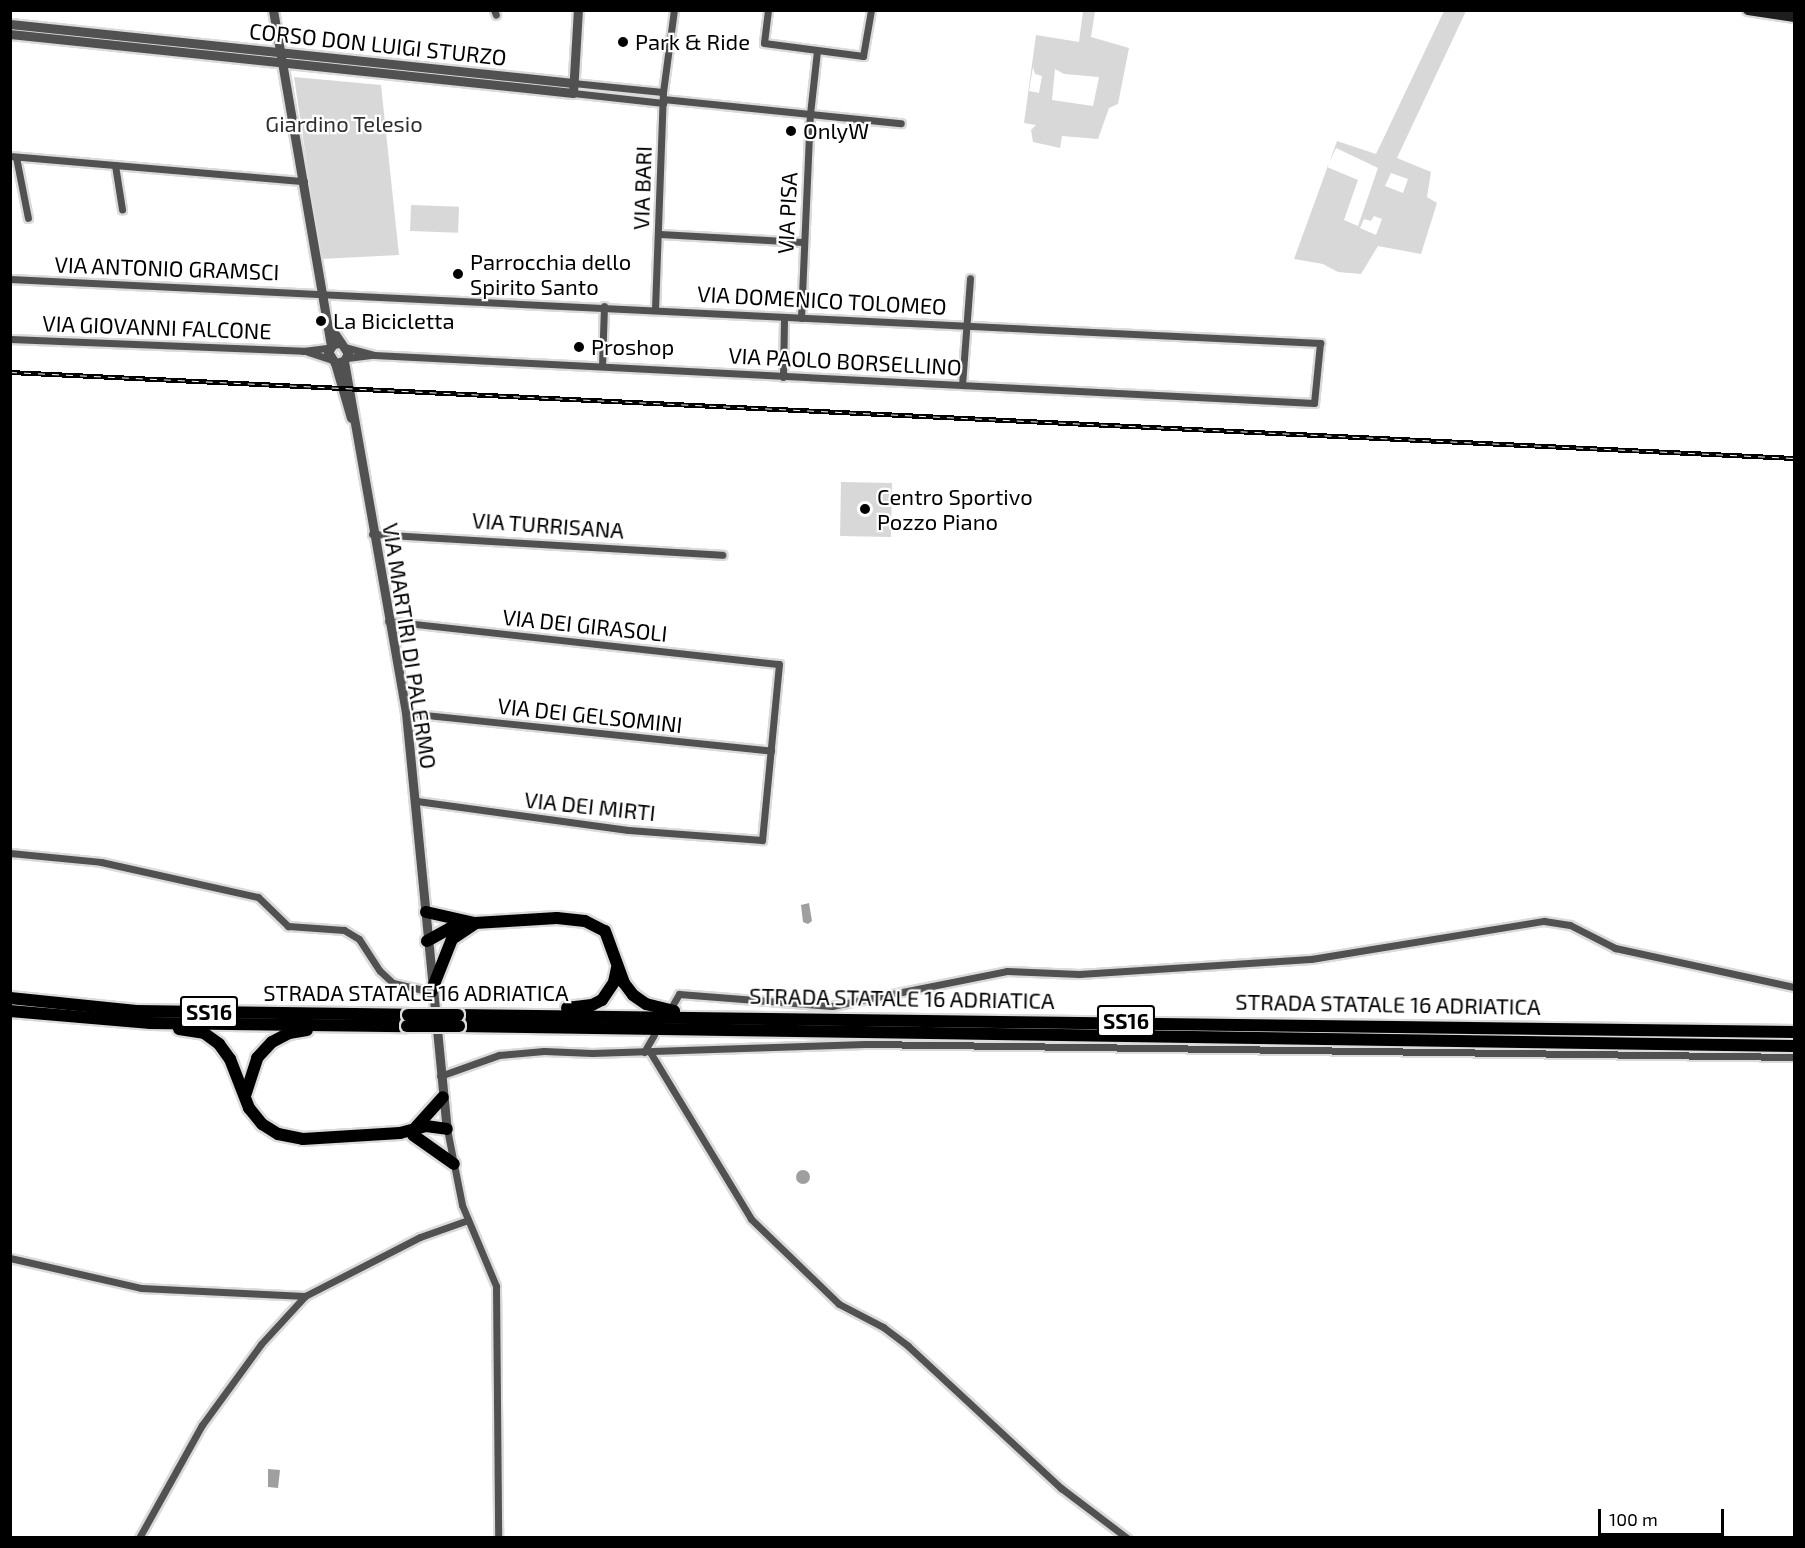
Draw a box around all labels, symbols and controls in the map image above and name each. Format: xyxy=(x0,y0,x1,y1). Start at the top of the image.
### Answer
street label: CORSO DON LUIGI STURZO xyxy=(248,17,508,71)
place label: Park & Ride xyxy=(635,29,750,55)
marker: Park & Ride xyxy=(616,35,630,49)
park label: Giardino Telesio xyxy=(265,111,423,137)
place label: OnlyW xyxy=(803,118,869,144)
marker: OnlyW xyxy=(784,124,798,138)
street label: VIA BARI xyxy=(627,145,657,231)
street label: VIA PISA xyxy=(772,171,802,255)
place label: Parrocchia dello Spirito Santo xyxy=(470,248,631,300)
street label: VIA ANTONIO GRAMSCI xyxy=(54,251,280,285)
marker: Parrocchia dello Spirito Santo xyxy=(451,267,465,281)
street label: VIA DOMENICO TOLOMEO xyxy=(696,280,948,320)
place label: La Bicicletta xyxy=(333,308,455,334)
street label: VIA GIOVANNI FALCONE xyxy=(42,310,272,344)
marker: La Bicicletta xyxy=(314,314,328,328)
place label: Proshop xyxy=(591,334,674,360)
marker: Proshop xyxy=(572,340,586,354)
street label: VIA PAOLO BORSELLINO xyxy=(727,342,963,380)
place label: Centro Sportivo Pozzo Piano xyxy=(877,483,1033,534)
marker: Centro Sportivo Pozzo Piano xyxy=(858,502,872,516)
street label: VIA TURRISANA xyxy=(471,506,625,544)
street label: VIA MARTIRI DI PALERMO xyxy=(377,521,443,771)
street label: VIA DEI GIRASOLI xyxy=(501,603,669,647)
street label: VIA DEI GELSOMINI xyxy=(496,692,684,738)
street label: VIA DEI MIRTI xyxy=(523,786,657,826)
street label: STRADA STATALE 16 ADRIATICA xyxy=(263,980,569,1006)
street label: STRADA STATALE 16 ADRIATICA xyxy=(749,982,1055,1014)
street label: STRADA STATALE 16 ADRIATICA xyxy=(1235,988,1541,1020)
road number: SS16 xyxy=(179,994,239,1030)
road number: SS16 xyxy=(1096,1003,1156,1039)
scale bar xyxy=(1601,1497,1727,1535)
text: 100 m xyxy=(1609,1508,1658,1530)

